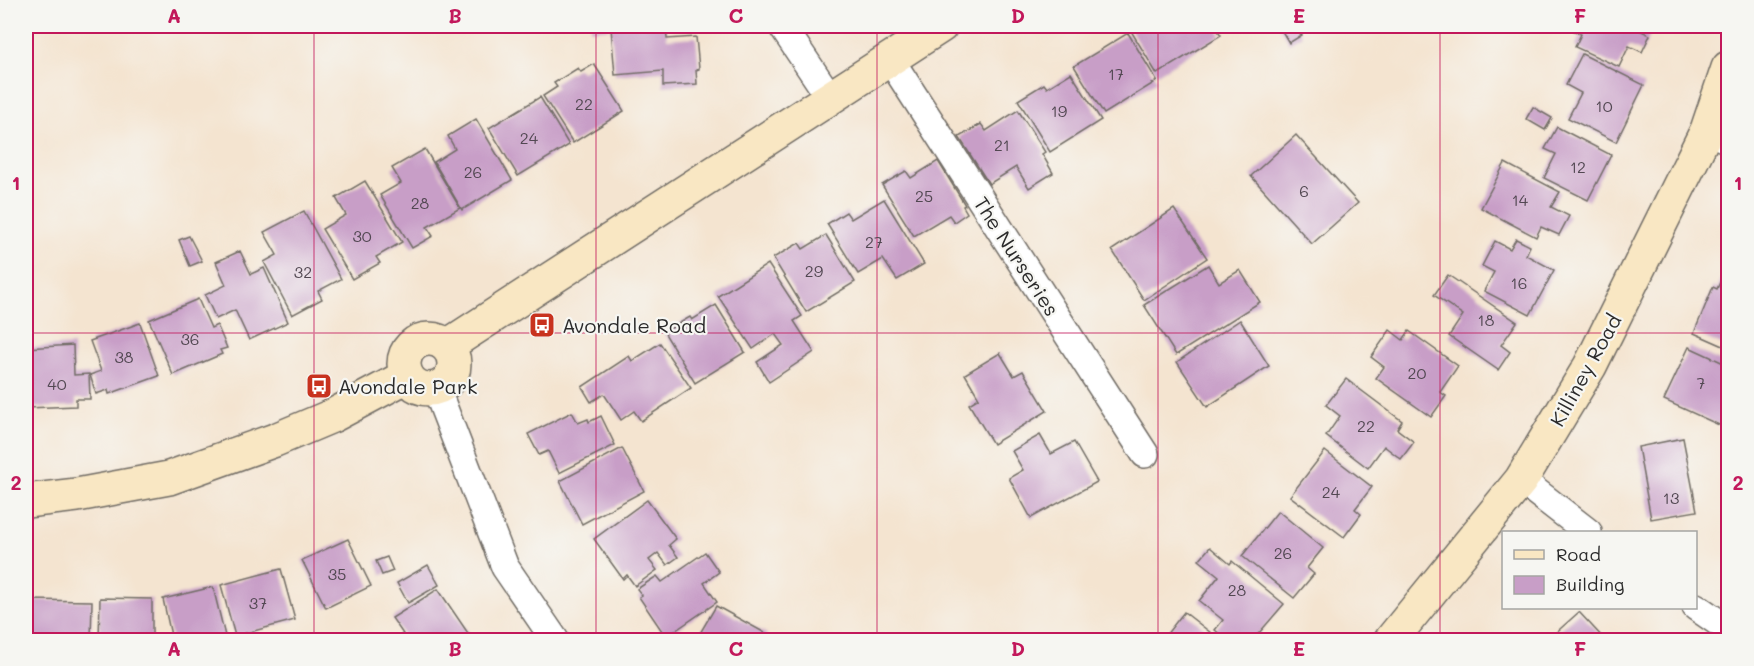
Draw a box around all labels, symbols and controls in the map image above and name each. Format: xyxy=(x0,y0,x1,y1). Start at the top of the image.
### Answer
text: A xyxy=(167,2,181,28)
text: B xyxy=(448,2,462,28)
text: C xyxy=(729,2,744,28)
text: D xyxy=(1011,2,1025,28)
text: E xyxy=(1293,2,1305,28)
text: F xyxy=(1574,2,1587,28)
house number: 17 xyxy=(1108,63,1124,84)
house number: 22 xyxy=(575,93,593,114)
house number: 10 xyxy=(1595,95,1613,116)
house number: 19 xyxy=(1051,100,1067,121)
house number: 24 xyxy=(520,127,539,148)
house number: 21 xyxy=(994,134,1010,155)
house number: 12 xyxy=(1570,156,1586,177)
house number: 26 xyxy=(464,161,482,182)
text: 1 xyxy=(12,169,20,195)
text: 1 xyxy=(1734,169,1742,195)
house number: 6 xyxy=(1299,180,1309,201)
house number: 25 xyxy=(915,185,933,206)
house number: 14 xyxy=(1512,189,1529,210)
street label: The Nurseries xyxy=(969,191,1065,321)
house number: 28 xyxy=(411,192,430,213)
house number: 30 xyxy=(352,225,372,246)
house number: 27 xyxy=(865,231,883,252)
house number: 29 xyxy=(805,260,823,281)
house number: 32 xyxy=(294,261,312,282)
house number: 16 xyxy=(1511,272,1527,293)
house number: 18 xyxy=(1478,309,1495,330)
street label: Killiney Road xyxy=(1543,309,1627,431)
bus stop icon: Avondale Road xyxy=(527,310,557,340)
place label: Avondale Road xyxy=(562,312,706,338)
house number: 36 xyxy=(180,328,200,349)
house number: 38 xyxy=(114,346,134,367)
house number: 20 xyxy=(1408,362,1427,383)
bus stop icon: Avondale Park xyxy=(304,371,334,401)
house number: 7 xyxy=(1697,372,1706,393)
house number: 40 xyxy=(47,373,67,394)
place label: Avondale Park xyxy=(338,373,478,399)
house number: 22 xyxy=(1357,415,1375,436)
text: 2 xyxy=(10,469,22,495)
text: 2 xyxy=(1732,469,1744,495)
house number: 24 xyxy=(1322,481,1341,502)
house number: 13 xyxy=(1663,487,1679,508)
legend xyxy=(1502,531,1697,609)
house number: 26 xyxy=(1274,542,1292,563)
text: Road xyxy=(1556,542,1601,566)
house number: 35 xyxy=(328,563,346,584)
text: Building xyxy=(1556,572,1624,596)
house number: 28 xyxy=(1228,579,1247,600)
house number: 37 xyxy=(249,592,267,613)
text: A xyxy=(167,635,181,661)
text: B xyxy=(448,635,462,661)
text: C xyxy=(729,635,744,661)
text: D xyxy=(1011,635,1025,661)
text: E xyxy=(1293,635,1305,661)
text: F xyxy=(1574,635,1587,661)

